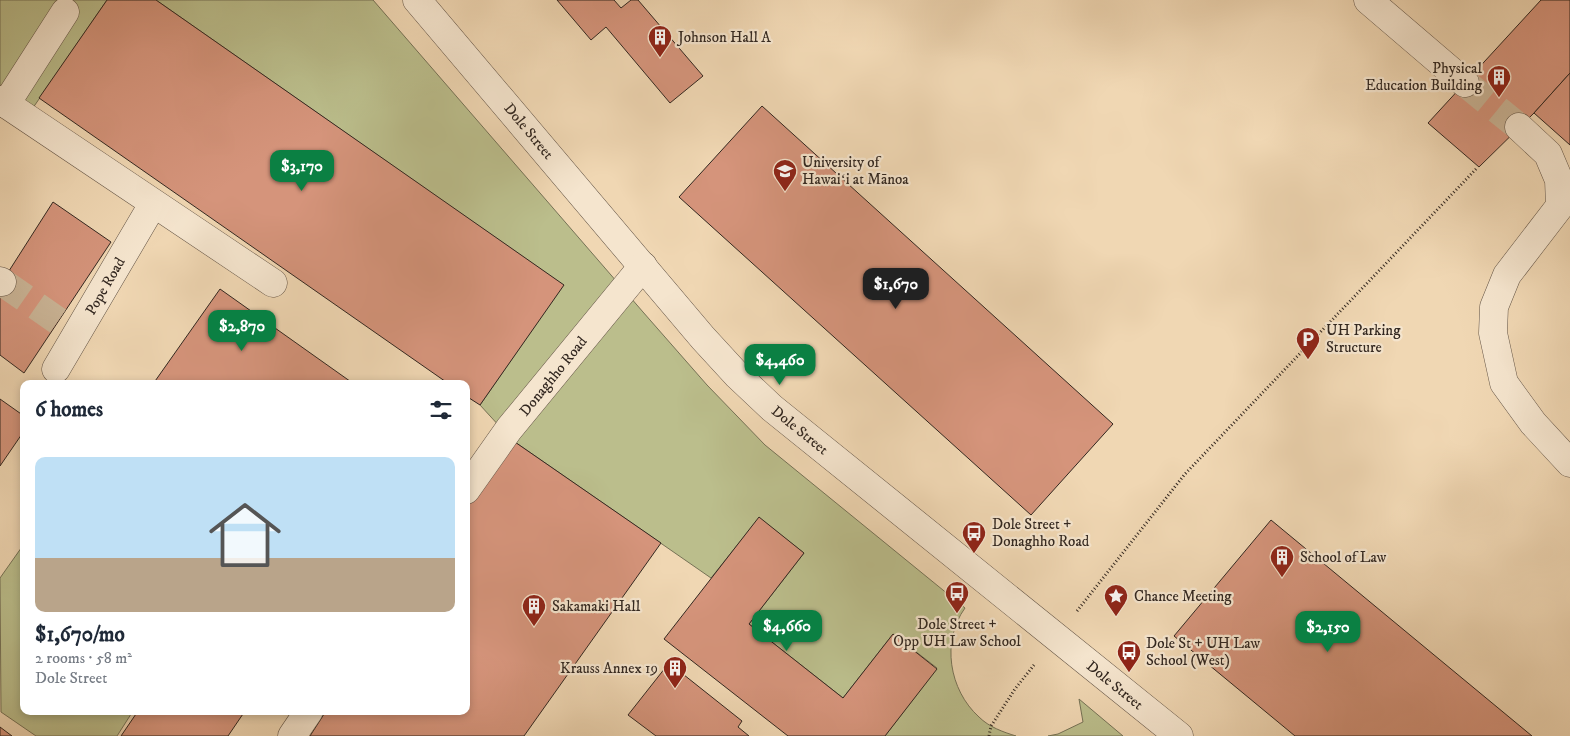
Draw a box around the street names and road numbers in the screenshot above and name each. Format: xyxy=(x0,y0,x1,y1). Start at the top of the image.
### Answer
street label: Dole Street xyxy=(500,99,558,164)
street label: Pope Road xyxy=(81,253,130,319)
street label: Donaghho Road xyxy=(515,332,592,420)
street label: Dole Street xyxy=(767,402,832,459)
street label: Dole Street xyxy=(1082,657,1147,714)

